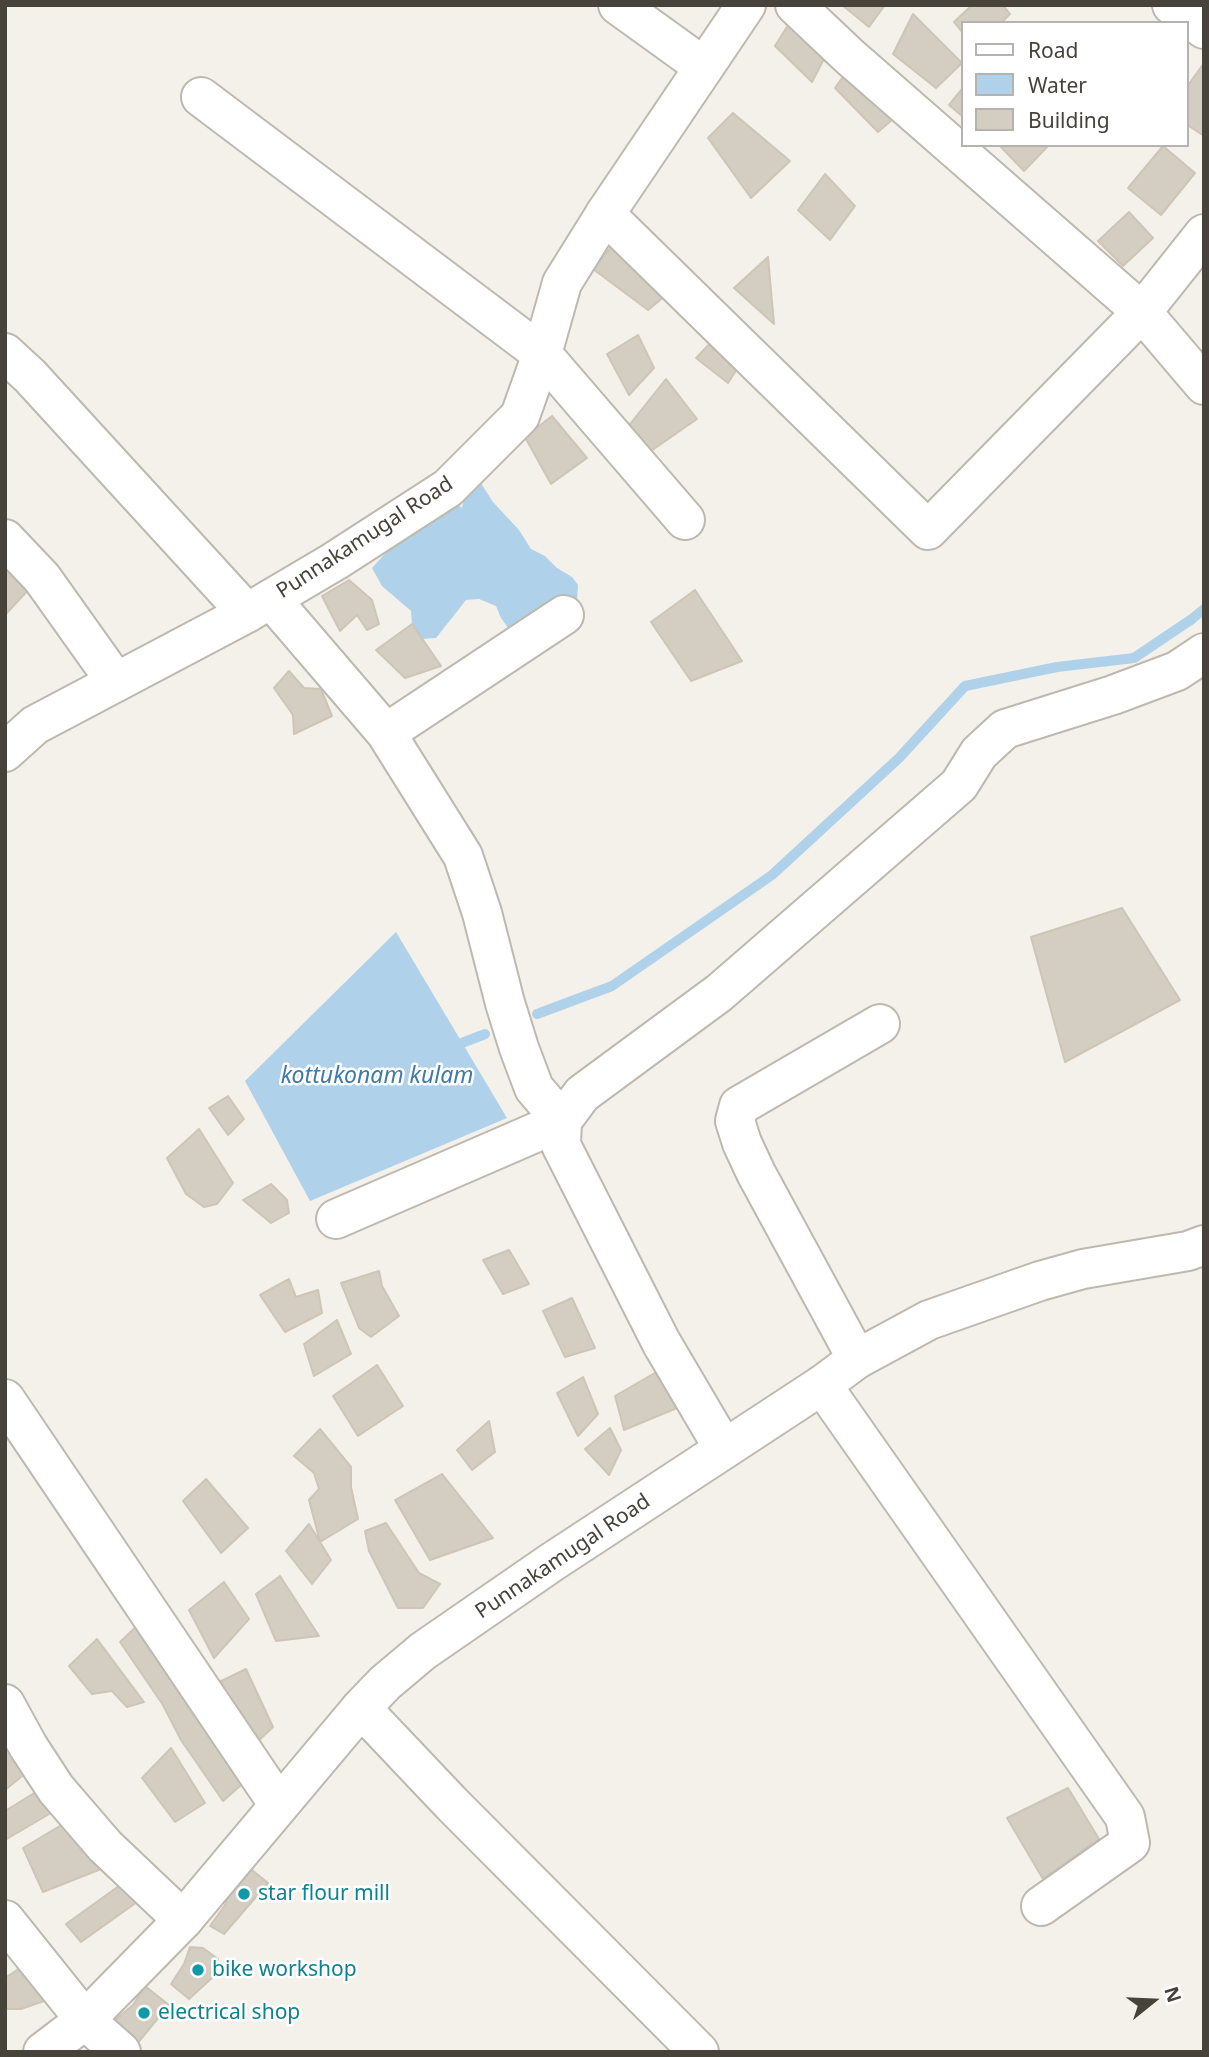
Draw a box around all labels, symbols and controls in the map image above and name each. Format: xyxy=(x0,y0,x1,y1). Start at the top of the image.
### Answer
legend xyxy=(960,21,1188,147)
text: Road xyxy=(1028,36,1078,64)
text: Water xyxy=(1028,71,1087,99)
text: Building xyxy=(1028,106,1110,134)
street label: Punnakamugal Road xyxy=(272,472,458,604)
water label: kottukonam kulam xyxy=(281,1062,473,1090)
street label: Punnakamugal Road xyxy=(471,1489,655,1625)
place label: star flour mill xyxy=(258,1881,390,1907)
marker: star flour mill xyxy=(236,1886,252,1902)
place label: bike workshop xyxy=(212,1957,357,1983)
marker: bike workshop xyxy=(190,1962,206,1978)
north arrow xyxy=(1118,1966,1188,2036)
text: N xyxy=(1158,1983,1188,2006)
place label: electrical shop xyxy=(158,2000,300,2026)
marker: electrical shop xyxy=(136,2005,152,2021)

